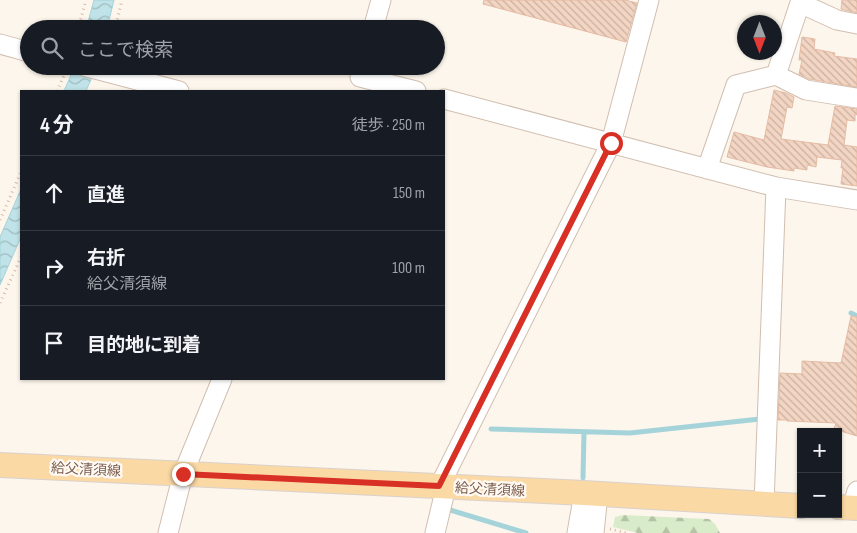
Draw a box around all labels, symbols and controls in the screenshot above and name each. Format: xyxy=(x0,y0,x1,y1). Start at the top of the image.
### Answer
north arrow xyxy=(737,15,782,60)
search box xyxy=(20,20,445,75)
icon: search xyxy=(38,34,66,62)
text: ここで検索 xyxy=(78,39,173,62)
text: 4 分 xyxy=(40,113,74,138)
text: 徒歩 · 250 m xyxy=(352,116,425,135)
route start xyxy=(600,132,623,155)
icon: ahead xyxy=(40,179,68,207)
text: 直進 xyxy=(87,184,125,207)
text: 150 m xyxy=(393,184,425,203)
text: 右折 xyxy=(87,247,125,270)
icon: right xyxy=(40,254,68,282)
text: 100 m xyxy=(392,259,425,278)
text: 給父清須線 xyxy=(87,275,167,294)
icon: arrive xyxy=(40,329,68,357)
text: 目的地に到着 xyxy=(87,334,201,357)
map controls xyxy=(797,428,842,518)
button: + xyxy=(797,428,842,473)
street label: 給父清須線 xyxy=(51,459,121,480)
route end xyxy=(172,463,195,486)
button: − xyxy=(797,473,842,518)
street label: 給父清須線 xyxy=(455,479,525,500)

